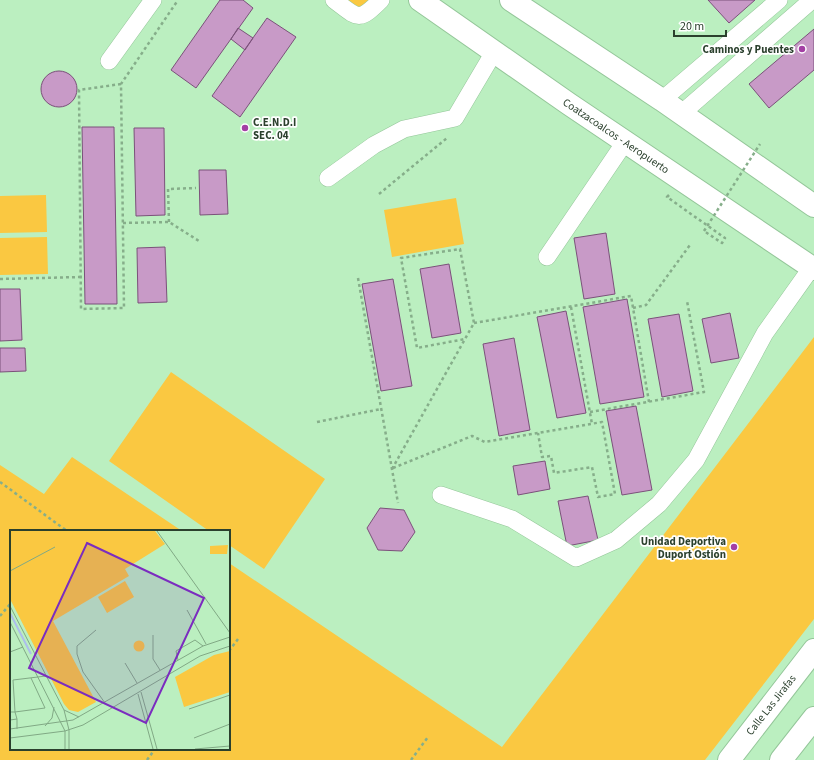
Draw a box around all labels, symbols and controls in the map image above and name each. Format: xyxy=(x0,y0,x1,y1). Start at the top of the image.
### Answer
scale bar xyxy=(674,12,726,38)
text: 20 m xyxy=(680,18,704,35)
place label: Caminos y Puentes xyxy=(703,42,794,57)
marker: Caminos y Puentes xyxy=(797,44,807,54)
street label: Coatzacoalcos - Aeropuerto xyxy=(560,95,672,177)
place label: C.E.N.D.I SEC. 04 xyxy=(253,115,296,143)
marker: C.E.N.D.I SEC. 04 xyxy=(240,123,250,133)
inset map xyxy=(10,530,230,750)
place label: Unidad Deportiva Duport Ostión xyxy=(641,534,726,562)
marker: Unidad Deportiva Duport Ostión xyxy=(729,542,739,552)
street label: Calle Las Jirafas xyxy=(743,671,800,738)

